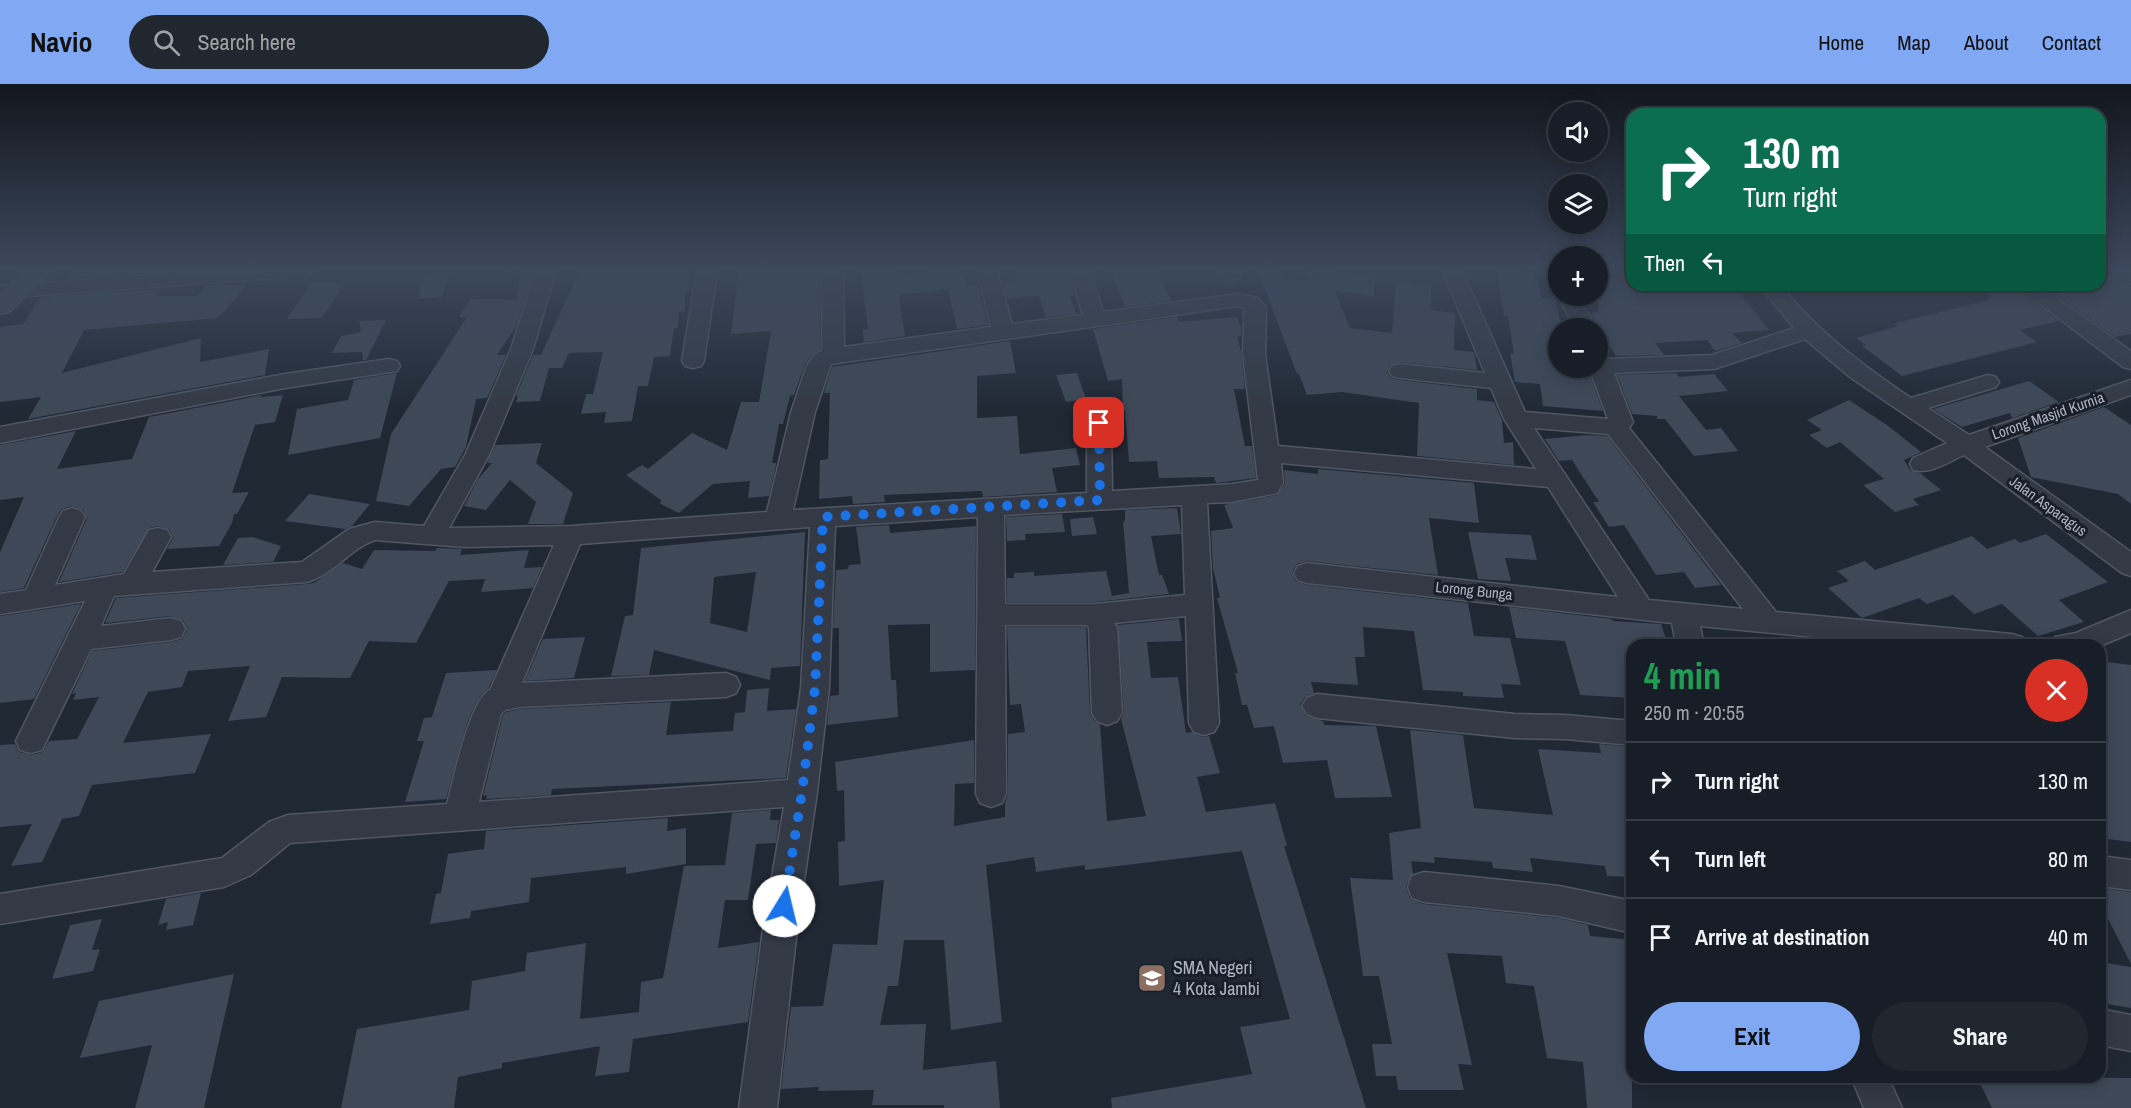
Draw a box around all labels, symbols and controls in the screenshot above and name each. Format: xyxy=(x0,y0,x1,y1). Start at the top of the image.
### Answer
search box xyxy=(129,15,549,69)
text: Navio xyxy=(30,23,93,61)
icon: search xyxy=(150,26,183,59)
text: Search here xyxy=(198,27,296,57)
text: Home xyxy=(1818,28,1864,57)
text: Map xyxy=(1897,28,1931,57)
text: About xyxy=(1964,28,2009,57)
text: Contact xyxy=(2042,28,2101,57)
map controls xyxy=(1548,102,1608,378)
button: sound xyxy=(1548,102,1608,162)
text: 130 m xyxy=(1743,125,1841,181)
icon: right xyxy=(1644,132,1722,210)
button: layers xyxy=(1548,174,1608,234)
text: Turn right xyxy=(1743,179,1837,215)
button: + xyxy=(1548,246,1608,306)
icon: left xyxy=(1697,246,1730,279)
text: Then xyxy=(1644,248,1685,278)
button: − xyxy=(1548,318,1608,378)
street label: Lorong Masjid Kurnia xyxy=(1989,386,2107,445)
pin xyxy=(1073,397,1124,448)
icon: arrive xyxy=(1082,406,1115,439)
street label: Jalan Asparagus xyxy=(2005,470,2091,541)
street label: Lorong Bunga xyxy=(1435,576,1514,605)
text: 4 min xyxy=(1644,652,1721,700)
button: close xyxy=(2025,659,2088,722)
text: 250 m · 20:55 xyxy=(1644,699,1744,726)
icon: right xyxy=(1644,765,1677,798)
text: Turn right xyxy=(1695,766,1779,796)
text: 130 m xyxy=(2038,766,2088,796)
icon: left xyxy=(1644,843,1677,876)
text: Turn left xyxy=(1695,844,1766,874)
text: 80 m xyxy=(2048,844,2088,874)
position arrow xyxy=(752,874,816,938)
icon: arrive xyxy=(1644,921,1677,954)
text: Arrive at destination xyxy=(1695,922,1869,952)
text: 40 m xyxy=(2048,922,2088,952)
place label: SMA Negeri 4 Kota Jambi xyxy=(1173,955,1260,1001)
school or university icon: SMA Negeri 4 Kota Jambi xyxy=(1136,962,1168,994)
button: Exit xyxy=(1644,1002,1860,1071)
button: Share xyxy=(1872,1002,2088,1071)

